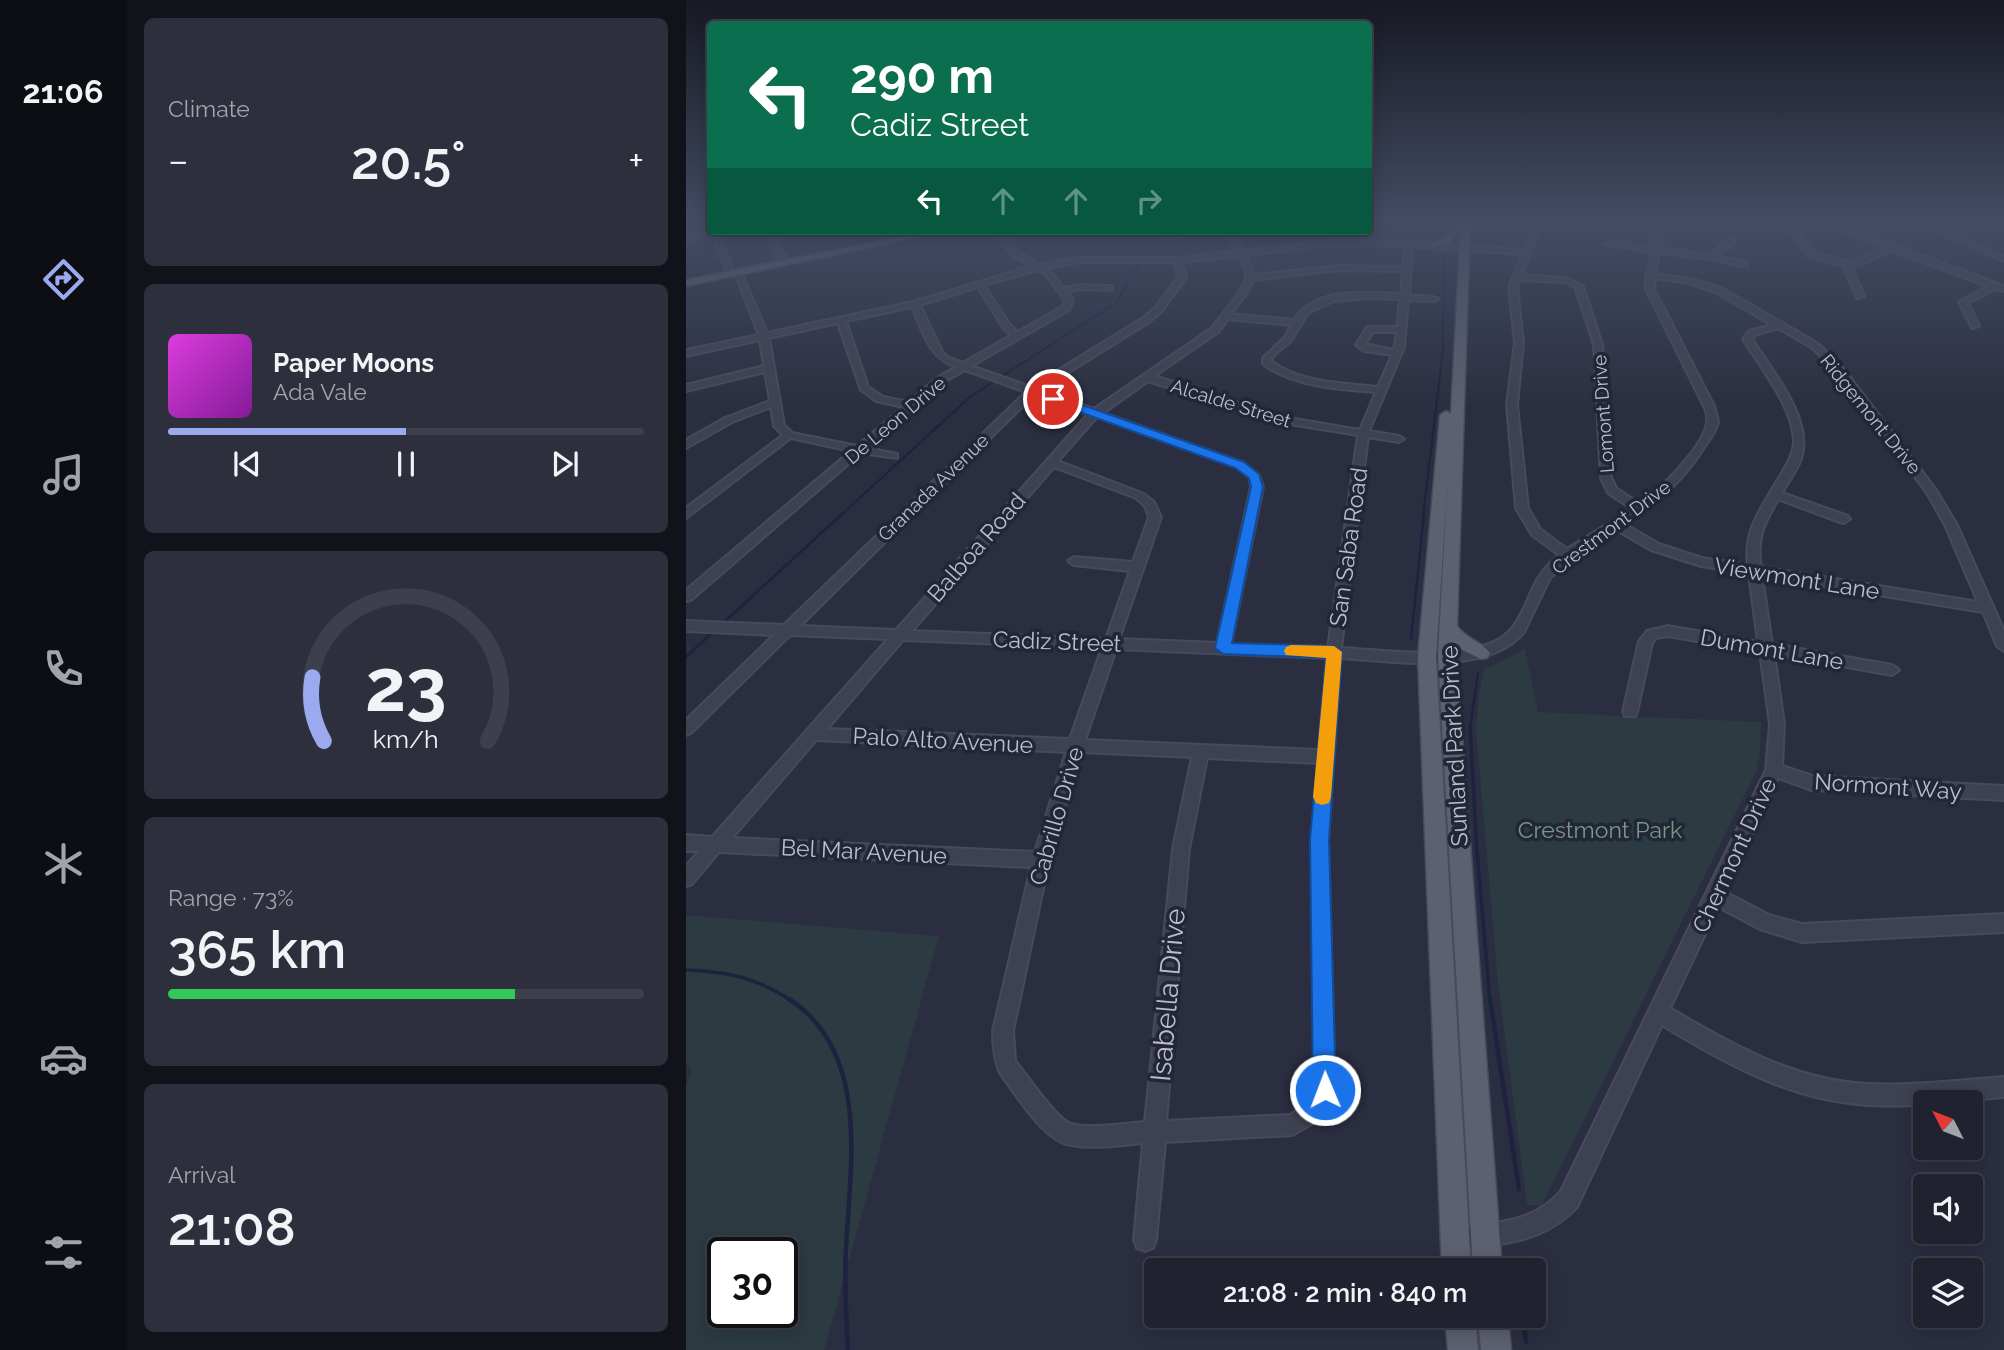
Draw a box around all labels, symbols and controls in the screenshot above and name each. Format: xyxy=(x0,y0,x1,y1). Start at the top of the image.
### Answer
text: 290 m xyxy=(850,47,994,104)
icon: left xyxy=(735,49,826,140)
text: 21:06 xyxy=(23,73,103,110)
text: Climate xyxy=(168,95,250,122)
text: Cadiz Street xyxy=(850,106,1029,143)
text: 20.5° xyxy=(351,130,466,191)
text: − xyxy=(168,138,188,183)
text: + xyxy=(628,138,644,183)
icon: left xyxy=(911,182,949,220)
icon: ahead xyxy=(984,182,1022,220)
icon: ahead xyxy=(1057,182,1095,220)
icon: right xyxy=(1130,182,1168,220)
icon: directions xyxy=(39,255,88,304)
text: Paper Moons xyxy=(273,348,434,378)
street label: Ridgemont Drive xyxy=(1816,350,1926,478)
street label: Lomont Drive xyxy=(1588,354,1618,474)
pin xyxy=(1023,369,1083,429)
street label: De Leon Drive xyxy=(840,372,950,468)
street label: Alcalde Street xyxy=(1168,374,1294,432)
text: Ada Vale xyxy=(273,378,367,405)
icon: arrive xyxy=(1034,380,1072,418)
street label: Granada Avenue xyxy=(873,429,993,545)
icon: previous xyxy=(228,445,266,483)
icon: pause xyxy=(387,445,425,483)
icon: next xyxy=(546,445,584,483)
icon: music xyxy=(39,450,88,499)
street label: San Saba Road xyxy=(1323,466,1373,628)
street label: Crestmont Drive xyxy=(1548,475,1674,579)
street label: Balboa Road xyxy=(921,487,1031,607)
street label: Viewmont Lane xyxy=(1712,552,1882,604)
street label: Dumont Lane xyxy=(1698,623,1846,675)
street label: Cadiz Street xyxy=(992,625,1122,657)
text: 23 xyxy=(365,643,447,728)
icon: phone xyxy=(39,644,88,693)
street label: Sunland Park Drive xyxy=(1435,645,1473,847)
street label: Palo Alto Avenue xyxy=(852,722,1034,758)
text: km/h xyxy=(373,724,439,754)
street label: Cabrillo Drive xyxy=(1023,744,1089,888)
street label: Normont Way xyxy=(1813,767,1963,805)
street label: Chermont Drive xyxy=(1686,773,1782,937)
park label: Crestmont Park xyxy=(1518,816,1682,843)
street label: Bel Mar Avenue xyxy=(780,833,948,869)
icon: climate xyxy=(39,839,88,888)
text: Range · 73% xyxy=(168,884,294,911)
street label: Isabella Drive xyxy=(1144,907,1192,1083)
text: 365 km xyxy=(168,919,346,980)
icon: car xyxy=(39,1034,88,1083)
position arrow xyxy=(1288,1053,1362,1127)
north arrow xyxy=(1913,1090,1983,1160)
map controls xyxy=(1913,1090,1983,1328)
text: Arrival xyxy=(168,1161,235,1188)
button: sound xyxy=(1913,1174,1983,1244)
text: 21:08 xyxy=(168,1196,296,1257)
icon: filters xyxy=(39,1228,88,1277)
speed limit sign: 30 xyxy=(707,1237,798,1328)
button: layers xyxy=(1913,1258,1983,1328)
text: 21:08 · 2 min · 840 m xyxy=(1223,1278,1467,1308)

